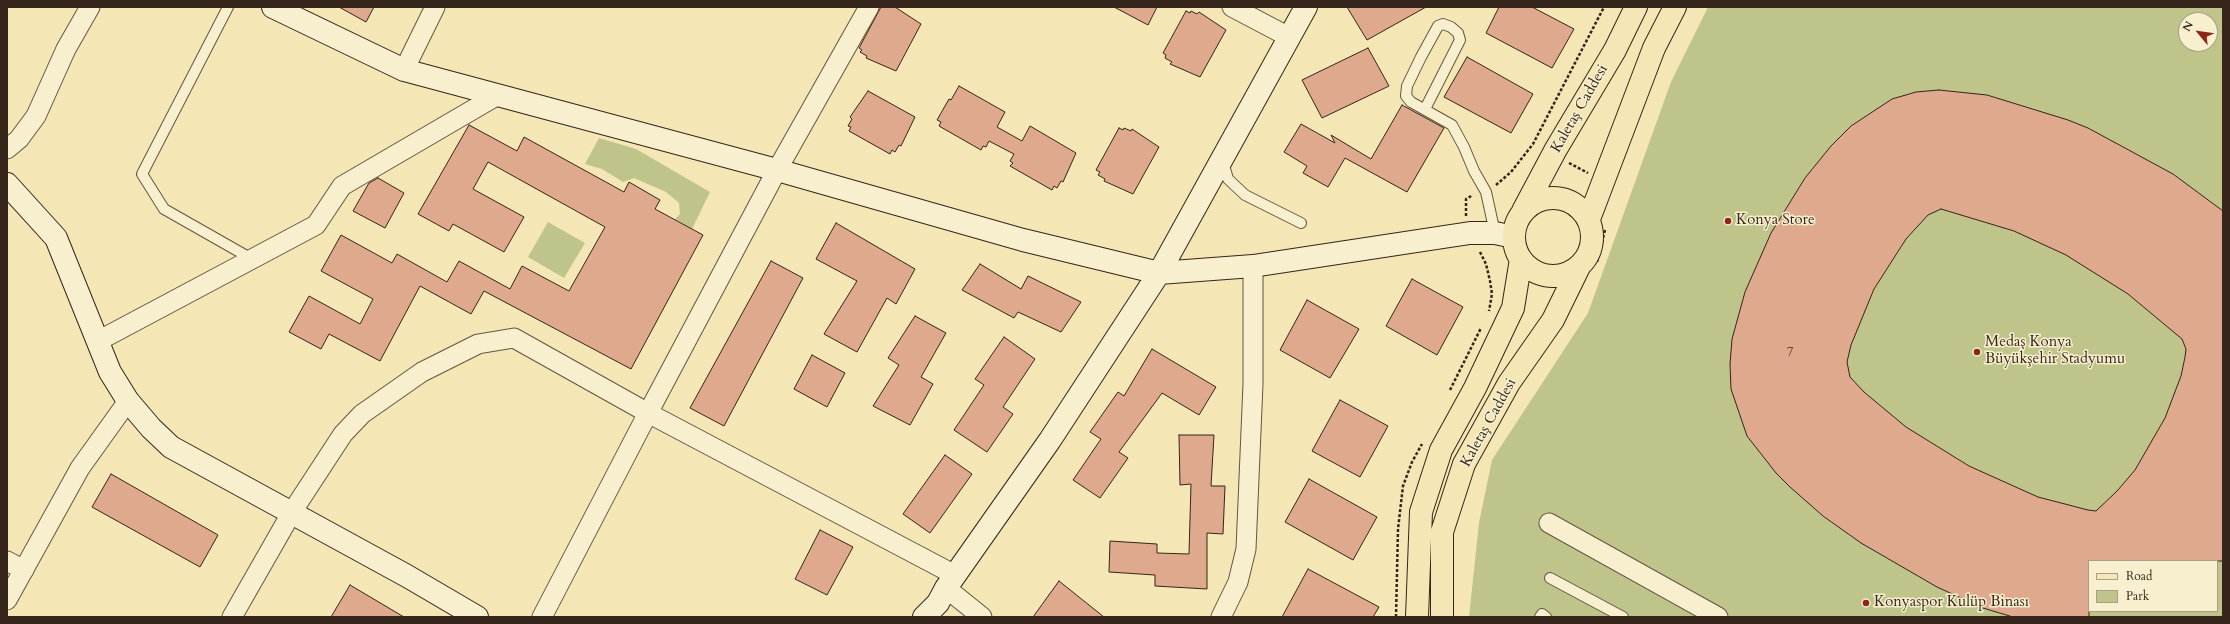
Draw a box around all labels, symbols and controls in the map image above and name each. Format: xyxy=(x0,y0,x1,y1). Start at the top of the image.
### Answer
north arrow xyxy=(2178,12,2218,52)
text: N xyxy=(2179,19,2197,34)
street label: Kaletaş Caddesi xyxy=(1548,62,1612,156)
place label: Konya Store xyxy=(1736,212,1815,230)
marker: Konya Store xyxy=(1723,216,1733,226)
place label: Medaş Konya Büyükşehir Stadyumu xyxy=(1985,334,2125,369)
house number: 7 xyxy=(1787,345,1793,361)
marker: Medaş Konya Büyükşehir Stadyumu xyxy=(1972,347,1982,357)
street label: Kaletaş Caddesi xyxy=(1457,376,1521,470)
legend xyxy=(2088,560,2218,612)
text: Road xyxy=(2126,568,2152,584)
text: Park xyxy=(2126,588,2149,604)
place label: Konyaspor Kulüp Binası xyxy=(1874,594,2029,612)
marker: Konyaspor Kulüp Binası xyxy=(1861,598,1871,608)

